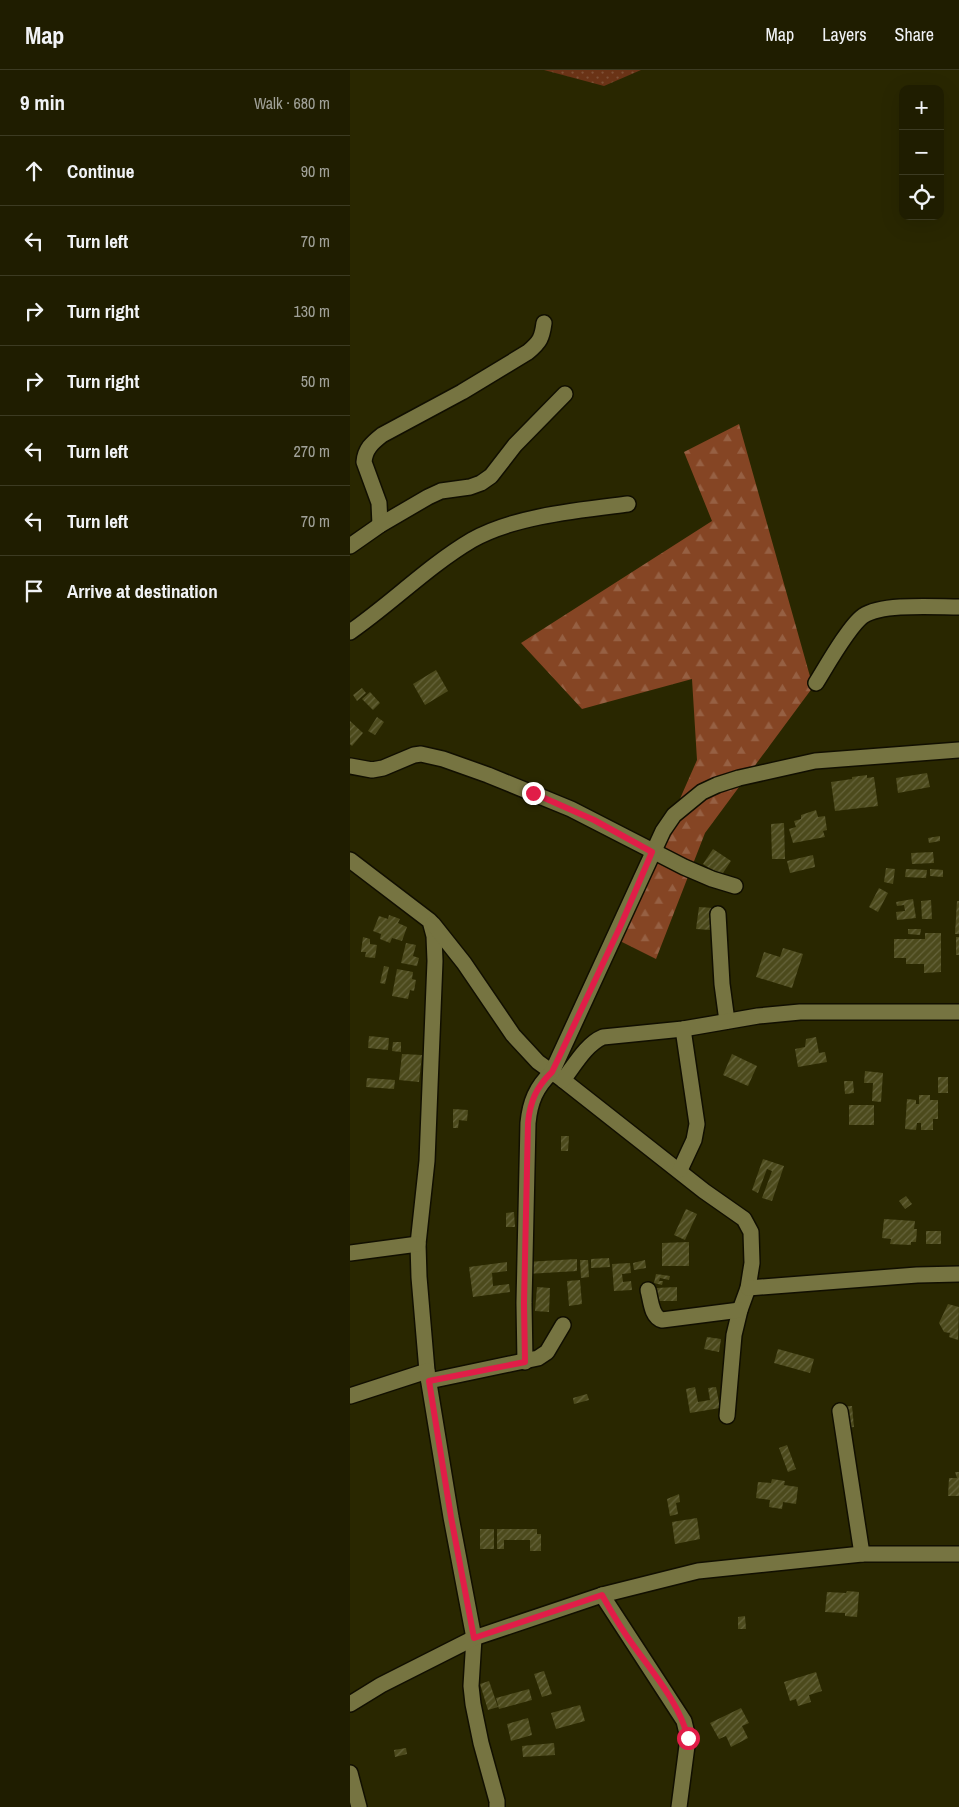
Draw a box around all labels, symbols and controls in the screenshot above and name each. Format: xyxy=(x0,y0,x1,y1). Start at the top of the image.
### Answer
text: Map xyxy=(25,19,64,51)
text: Map xyxy=(766,22,794,47)
text: Layers xyxy=(822,22,867,47)
text: Share xyxy=(895,22,934,47)
map controls xyxy=(899,85,944,220)
button: + xyxy=(899,85,944,130)
text: 9 min xyxy=(20,88,65,117)
text: Walk · 680 m xyxy=(254,92,330,114)
button: − xyxy=(899,130,944,175)
icon: ahead xyxy=(20,157,48,185)
text: Continue xyxy=(67,158,135,184)
text: 90 m xyxy=(301,160,330,182)
button: locate xyxy=(899,175,944,220)
icon: left xyxy=(20,227,48,255)
text: Turn left xyxy=(67,228,128,254)
text: 70 m xyxy=(301,230,330,252)
icon: right xyxy=(20,297,48,325)
text: Turn right xyxy=(67,298,139,324)
text: 130 m xyxy=(294,300,330,322)
icon: right xyxy=(20,367,48,395)
text: Turn right xyxy=(67,368,139,394)
text: 50 m xyxy=(301,370,330,392)
icon: left xyxy=(20,437,48,465)
text: Turn left xyxy=(67,438,128,464)
text: 270 m xyxy=(294,440,330,462)
icon: left xyxy=(20,507,48,535)
text: Turn left xyxy=(67,508,128,534)
text: 70 m xyxy=(301,510,330,532)
icon: arrive xyxy=(20,577,48,605)
text: Arrive at destination xyxy=(67,578,218,604)
route end xyxy=(522,782,545,805)
route start xyxy=(677,1727,700,1750)

